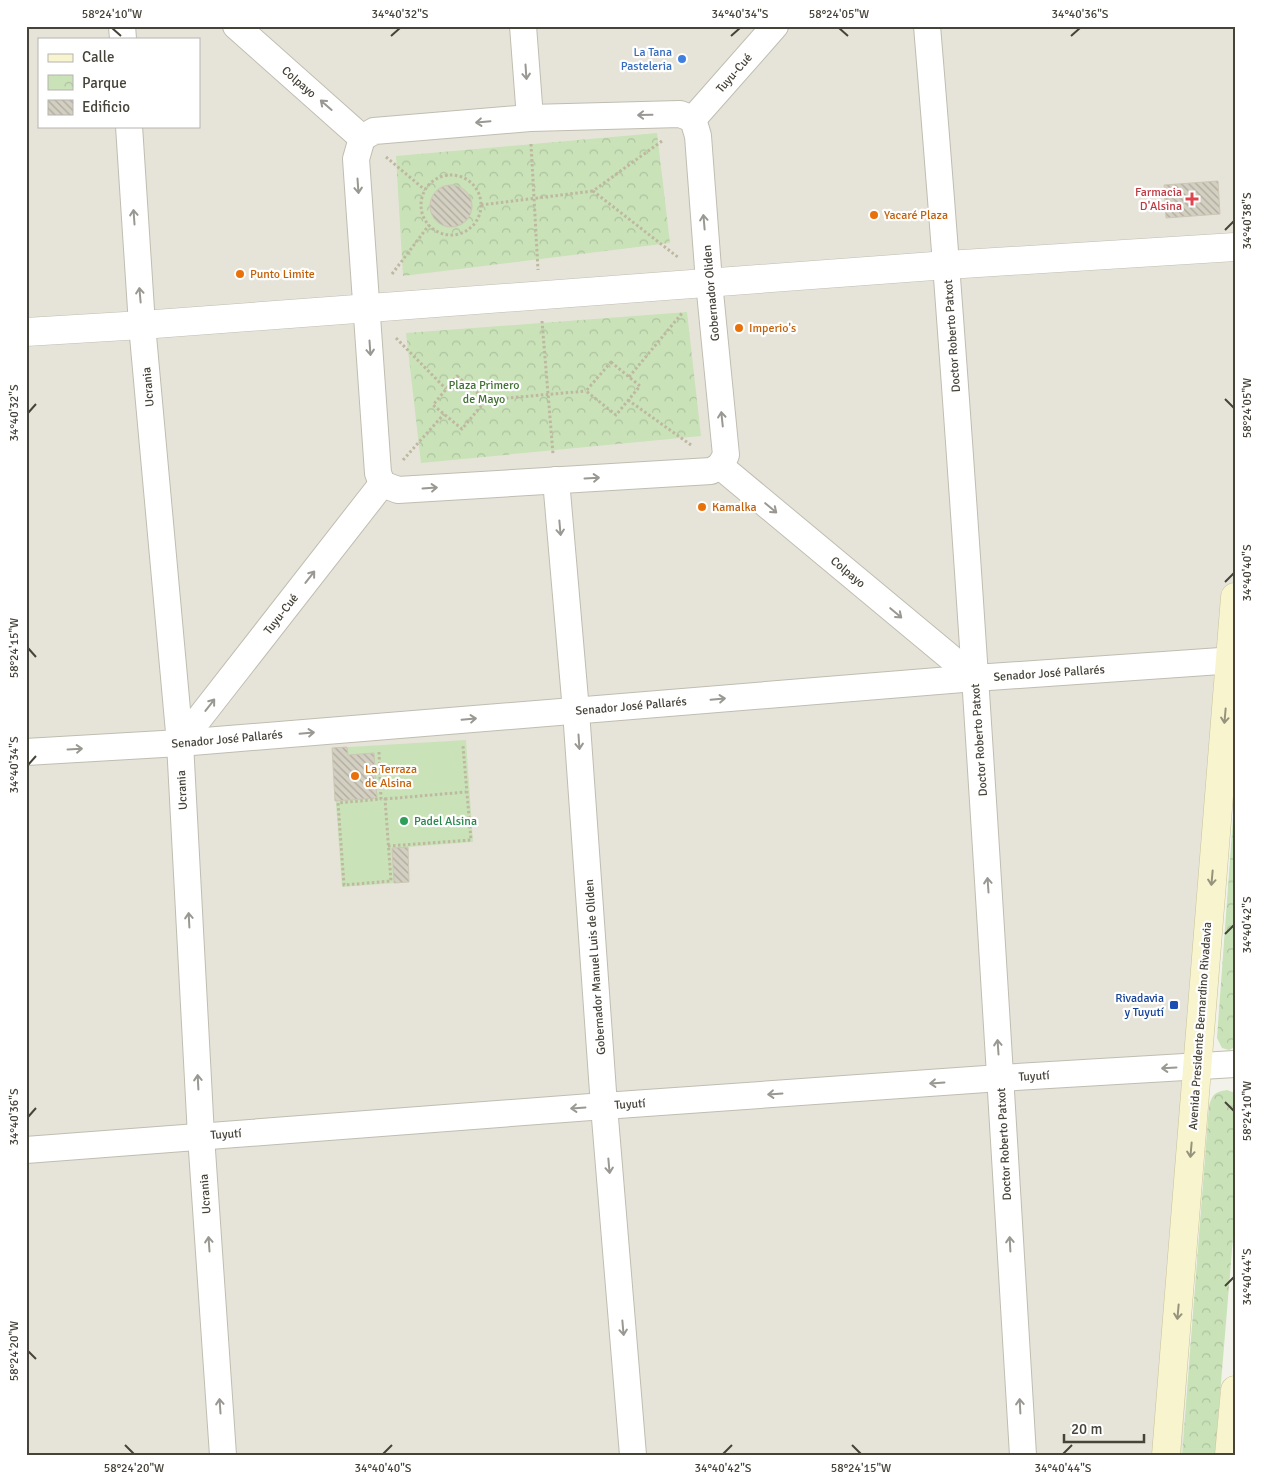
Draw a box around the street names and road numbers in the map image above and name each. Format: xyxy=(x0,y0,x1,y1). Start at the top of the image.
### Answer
street label: Tuyu-Cué xyxy=(713,50,756,96)
street label: Colpayo xyxy=(278,63,319,101)
street label: Gobernador Oliden xyxy=(700,244,723,342)
street label: Doctor Roberto Patxot xyxy=(941,279,964,393)
street label: Ucrania xyxy=(139,366,158,408)
street label: Colpayo xyxy=(827,553,868,591)
street label: Tuyu-Cué xyxy=(261,591,302,638)
street label: Senador José Pallarés xyxy=(993,662,1105,685)
street label: Doctor Roberto Patxot xyxy=(968,683,991,797)
street label: Senador José Pallarés xyxy=(575,694,687,719)
street label: Senador José Pallarés xyxy=(171,727,283,752)
street label: Ucrania xyxy=(174,770,191,810)
street label: Gobernador Manuel Luis de Oliden xyxy=(582,879,609,1055)
street label: Avenida Presidente Bernardino Rivadavia xyxy=(1186,921,1215,1131)
street label: Tuyutí xyxy=(1018,1068,1051,1085)
street label: Doctor Roberto Patxot xyxy=(994,1087,1015,1201)
street label: Tuyutí xyxy=(614,1096,647,1113)
street label: Tuyutí xyxy=(210,1126,243,1143)
street label: Ucrania xyxy=(197,1173,214,1214)

